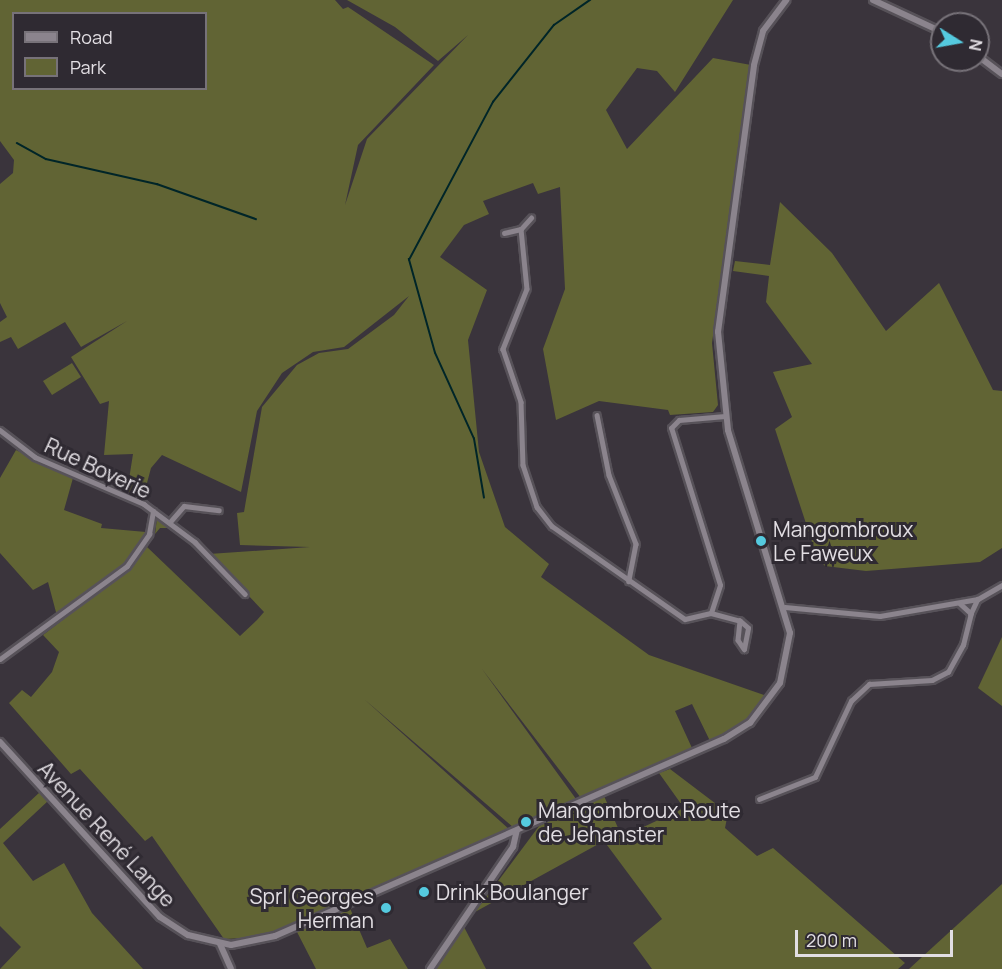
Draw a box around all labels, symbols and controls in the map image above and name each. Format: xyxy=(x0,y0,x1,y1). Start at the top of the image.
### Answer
legend xyxy=(12,12,207,90)
north arrow xyxy=(930,12,990,72)
text: Road xyxy=(70,25,113,49)
text: N xyxy=(964,37,988,53)
text: Park xyxy=(70,55,106,79)
street label: Rue Boverie xyxy=(41,432,155,504)
place label: Mangombroux Le Faweux xyxy=(773,516,913,566)
marker: Mangombroux Le Faweux xyxy=(754,534,768,548)
street label: Avenue René Lange xyxy=(33,756,181,912)
place label: Mangombroux Route de Jehanster xyxy=(538,797,741,847)
marker: Mangombroux Route de Jehanster xyxy=(519,815,533,829)
place label: Drink Boulanger xyxy=(436,879,589,905)
place label: Sprl Georges Herman xyxy=(250,883,374,933)
marker: Drink Boulanger xyxy=(417,885,431,899)
marker: Sprl Georges Herman xyxy=(379,901,393,915)
scale bar xyxy=(798,918,956,956)
text: 200 m xyxy=(806,928,857,952)

